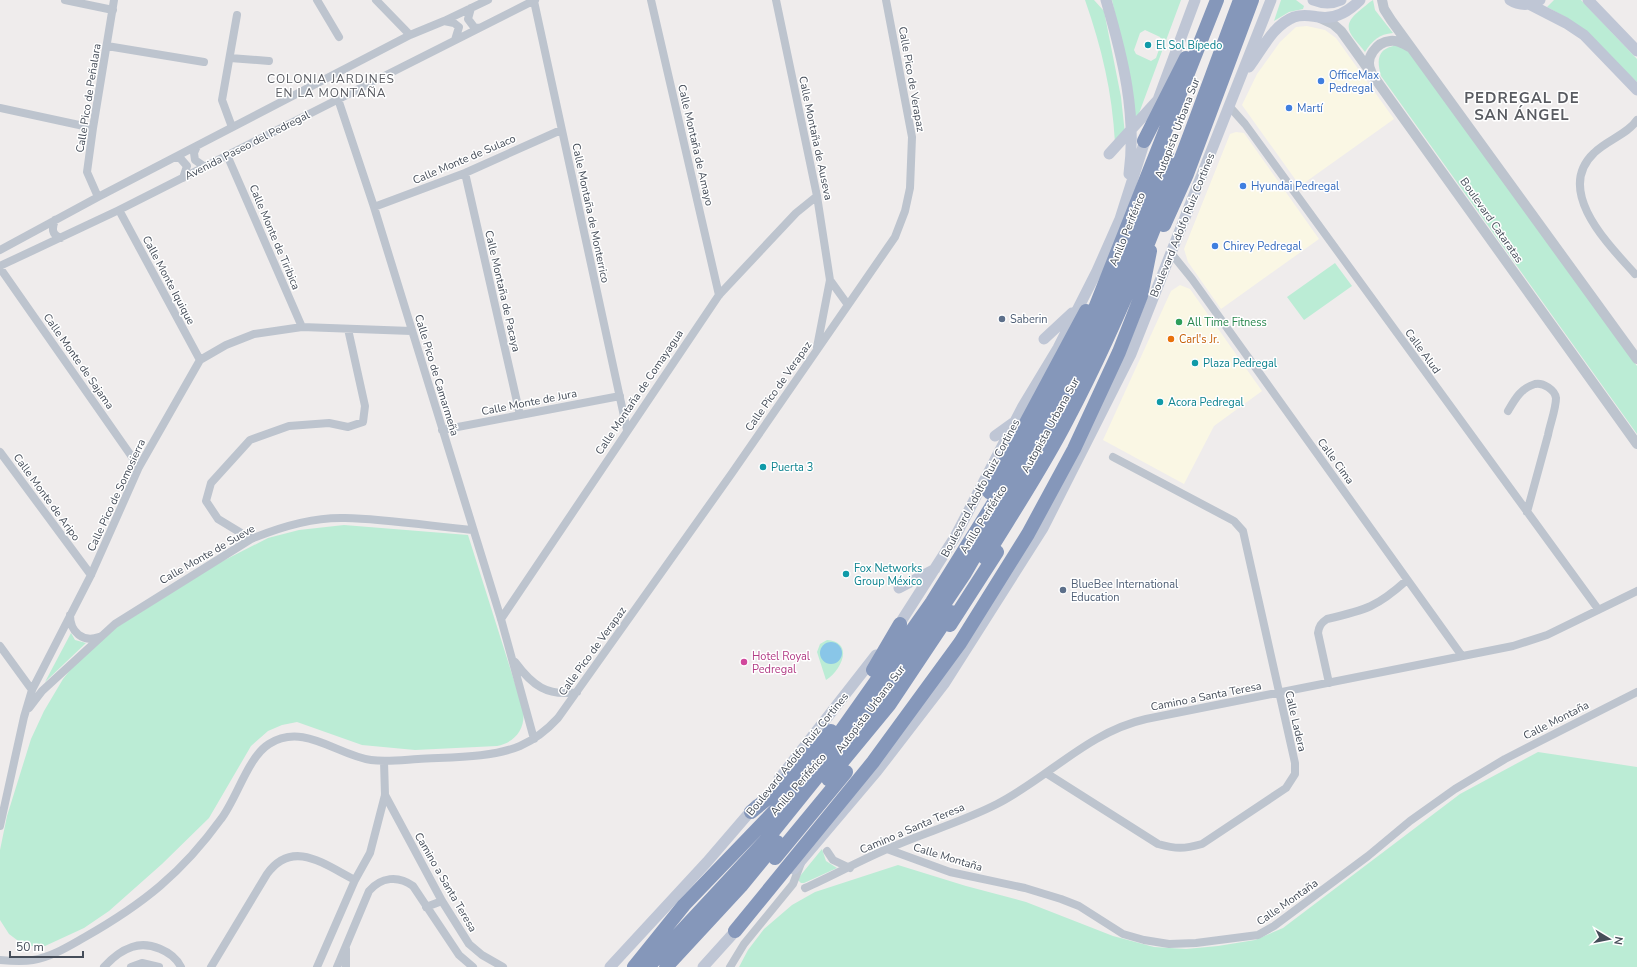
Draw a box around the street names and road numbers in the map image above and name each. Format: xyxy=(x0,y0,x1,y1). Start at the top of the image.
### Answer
street label: Calle Pico de Verapaz xyxy=(895,25,928,133)
street label: Calle Pico de Peñalara xyxy=(72,42,105,154)
street label: Calle Montaña de Auseva xyxy=(795,75,836,202)
street label: Autopista Urbana Sur xyxy=(1151,76,1204,181)
street label: Calle Montaña de Amayo xyxy=(674,83,717,207)
street label: Avenida Paseo del Pedregal xyxy=(182,107,313,184)
street label: Calle Monte de Sulaco xyxy=(410,131,518,188)
street label: Calle Montaña de Monterrico xyxy=(568,142,613,284)
street label: Boulevard Adolfo Ruiz Cortines xyxy=(1147,151,1218,300)
street label: Boulevard Cataratas xyxy=(1457,175,1527,266)
street label: Calle Monte de Tiribica xyxy=(246,182,304,292)
street label: Anillo Periférico xyxy=(1106,190,1149,268)
street label: Calle Montaña de Pacaya xyxy=(481,229,524,354)
street label: Calle Monte Iquique xyxy=(139,233,198,328)
street label: Calle Monte de Sajama xyxy=(40,310,117,412)
street label: Calle Pico de Camarmeña xyxy=(411,313,462,438)
street label: Calle Alud xyxy=(1401,326,1444,377)
street label: Calle Montaña de Comayagua xyxy=(592,327,687,458)
street label: Calle Pico de Verapaz xyxy=(742,338,815,434)
street label: Autopista Urbana Sur xyxy=(1018,375,1083,476)
street label: Calle Monte de Jura xyxy=(480,386,578,419)
street label: Boulevard Adolfo Ruiz Cortines xyxy=(938,417,1023,560)
street label: Calle Cima xyxy=(1314,435,1357,487)
street label: Calle Pico de Somosierra xyxy=(84,436,149,554)
street label: Calle Monte de Aripo xyxy=(10,451,83,544)
street label: Anillo Periférico xyxy=(956,482,1011,556)
street label: Calle Monte de Sueve xyxy=(157,521,258,588)
street label: Calle Pico de Verapaz xyxy=(555,604,630,699)
street label: Autopista Urbana Sur xyxy=(832,662,909,756)
street label: Camino a Santa Teresa xyxy=(1149,678,1263,715)
street label: Calle Ladera xyxy=(1281,689,1310,753)
street label: Boulevard Adolfo Ruiz Cortines xyxy=(743,690,852,819)
street label: Calle Montaña xyxy=(1521,697,1592,743)
street label: Anillo Periférico xyxy=(767,750,830,819)
street label: Camino a Santa Teresa xyxy=(857,799,967,857)
street label: Camino a Santa Teresa xyxy=(411,830,480,935)
street label: Calle Montaña xyxy=(911,840,984,875)
street label: Calle Montaña xyxy=(1254,876,1321,929)

